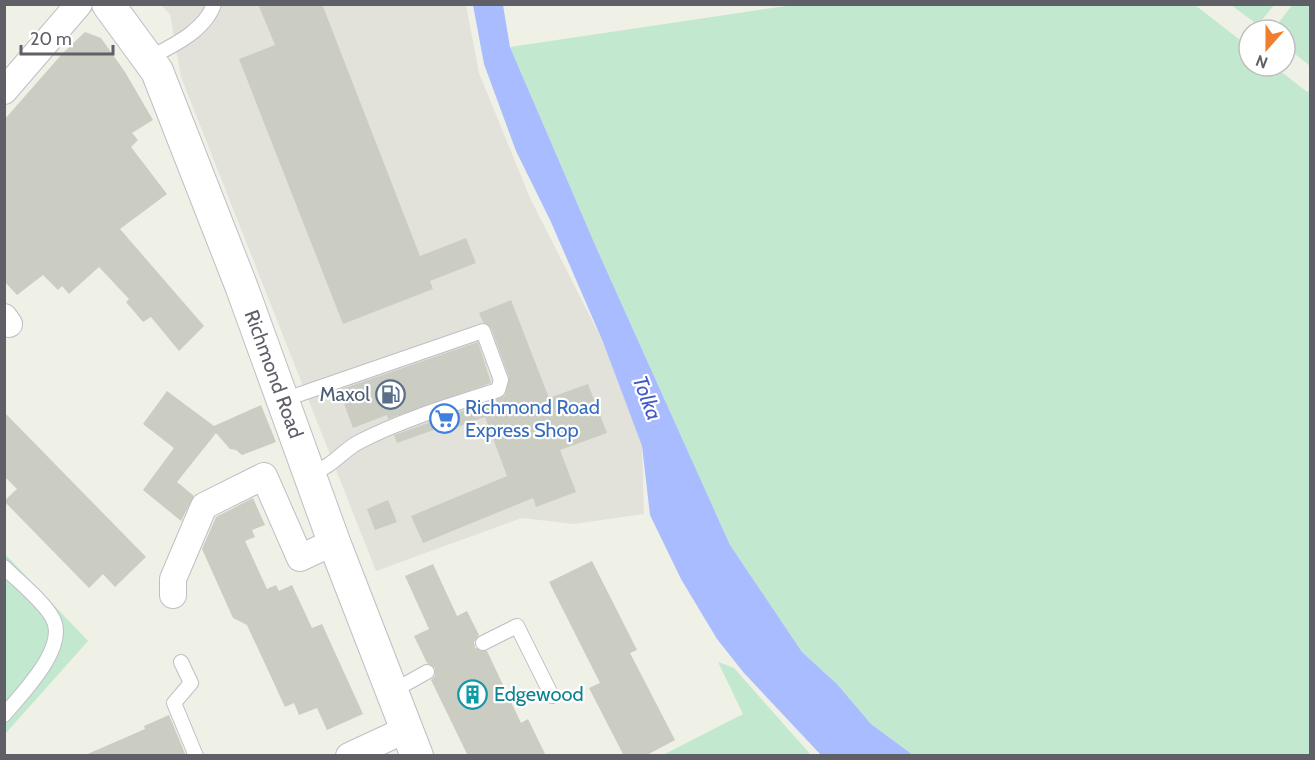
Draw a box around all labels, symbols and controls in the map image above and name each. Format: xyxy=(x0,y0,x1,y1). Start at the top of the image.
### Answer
scale bar xyxy=(21,18,112,56)
north arrow xyxy=(1237,18,1297,78)
text: 20 m xyxy=(30,28,72,50)
text: N xyxy=(1253,51,1270,72)
street label: Richmond Road xyxy=(240,307,308,441)
water label: Tolka xyxy=(628,372,667,423)
fuel station icon: Maxol xyxy=(375,378,407,410)
place label: Maxol xyxy=(319,382,370,406)
place label: Richmond Road Express Shop xyxy=(465,395,600,442)
supermarket icon: Richmond Road Express Shop xyxy=(428,403,460,435)
building icon: Edgewood xyxy=(457,678,489,710)
place label: Edgewood xyxy=(494,682,584,706)

